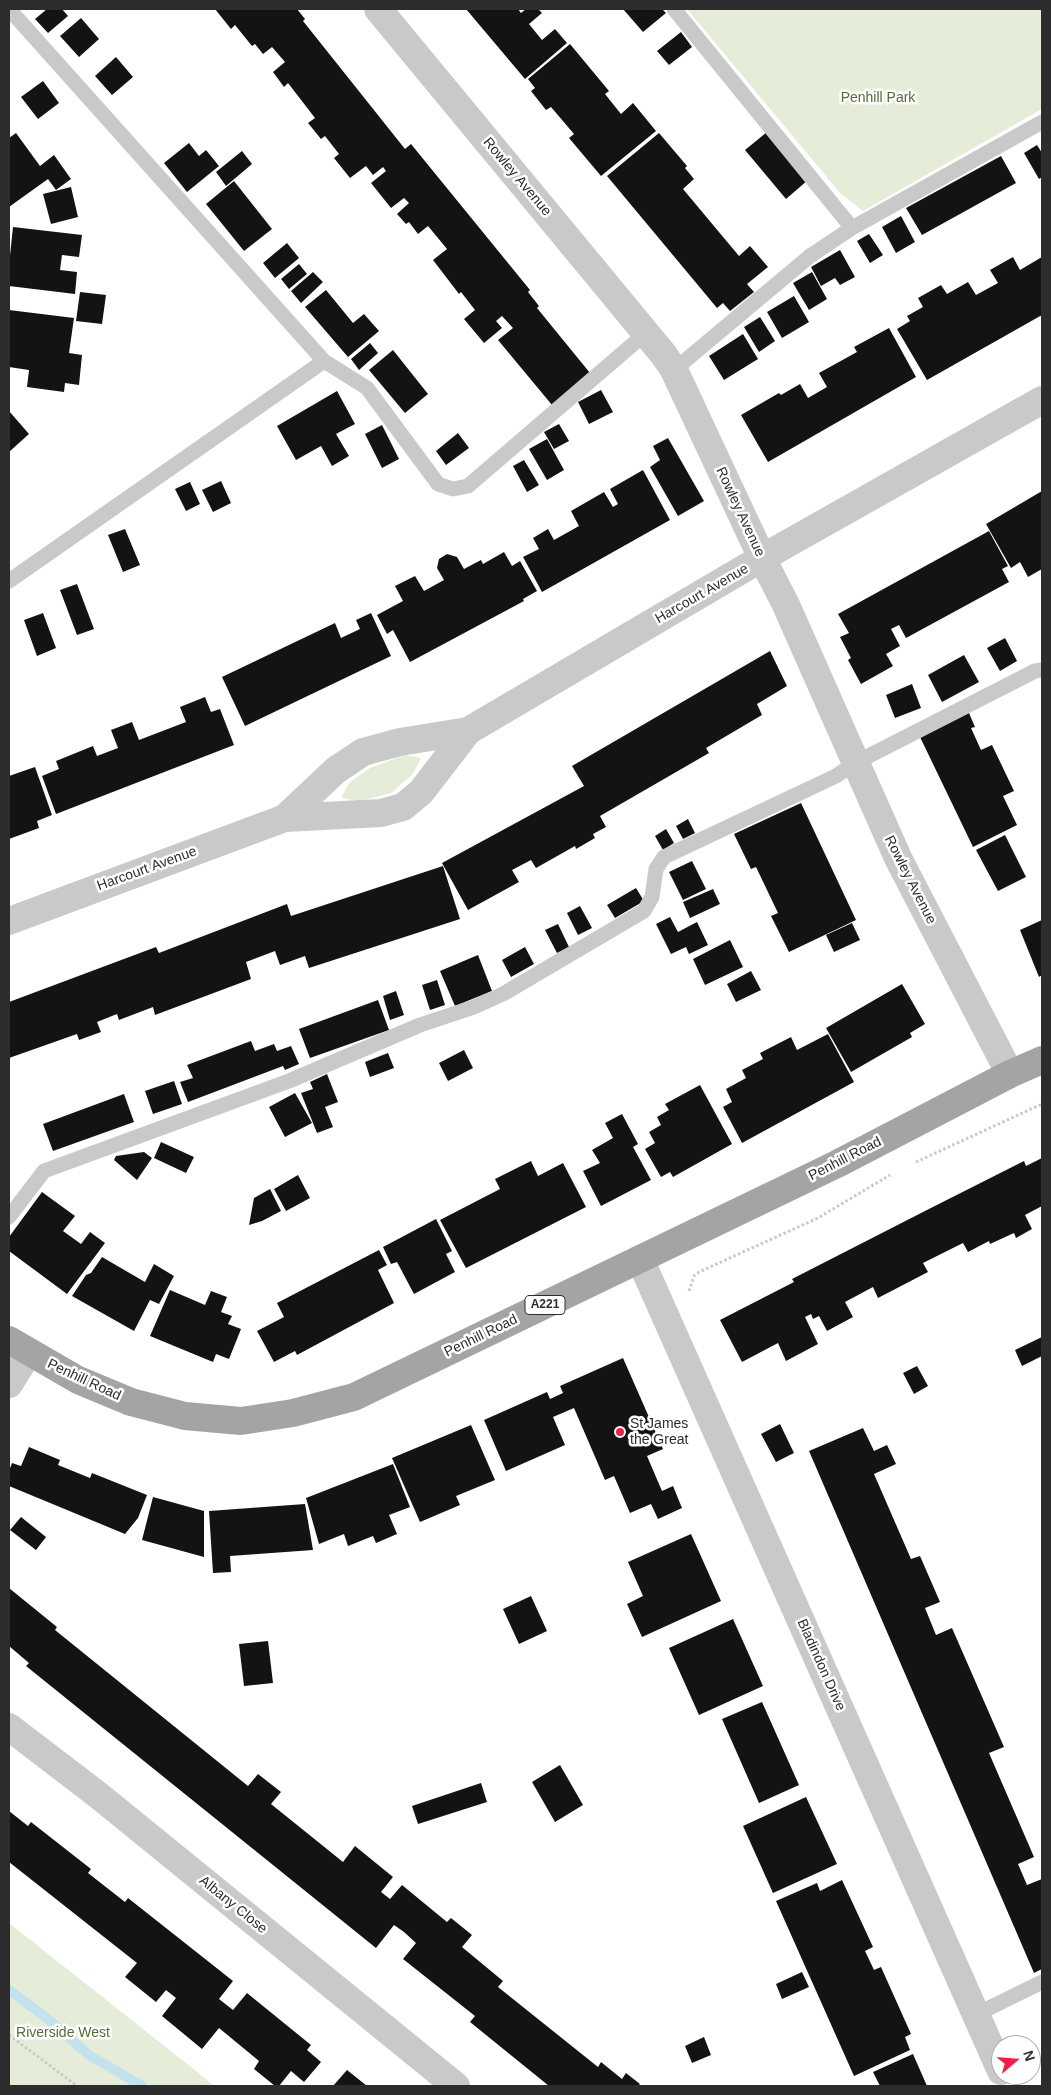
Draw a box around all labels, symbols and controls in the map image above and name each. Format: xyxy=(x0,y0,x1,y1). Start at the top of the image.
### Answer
park label: Penhill Park xyxy=(841,90,915,106)
street label: Rowley Avenue xyxy=(479,134,555,220)
street label: Rowley Avenue xyxy=(712,464,768,560)
street label: Harcourt Avenue xyxy=(652,561,752,627)
street label: Rowley Avenue xyxy=(880,833,940,927)
street label: Harcourt Avenue xyxy=(95,843,199,895)
street label: Penhill Road xyxy=(806,1133,884,1185)
road number: A221 xyxy=(525,1296,565,1314)
street label: Penhill Road xyxy=(442,1311,520,1361)
street label: Penhill Road xyxy=(44,1356,124,1404)
place label: St James the Great xyxy=(630,1416,688,1448)
marker: St James the Great xyxy=(614,1426,626,1438)
street label: Bladindon Drive xyxy=(793,1616,849,1714)
street label: Albany Close xyxy=(196,1873,270,1937)
park label: Riverside West xyxy=(16,2025,110,2041)
north arrow xyxy=(991,2035,1041,2085)
text: N xyxy=(1020,2048,1038,2063)

